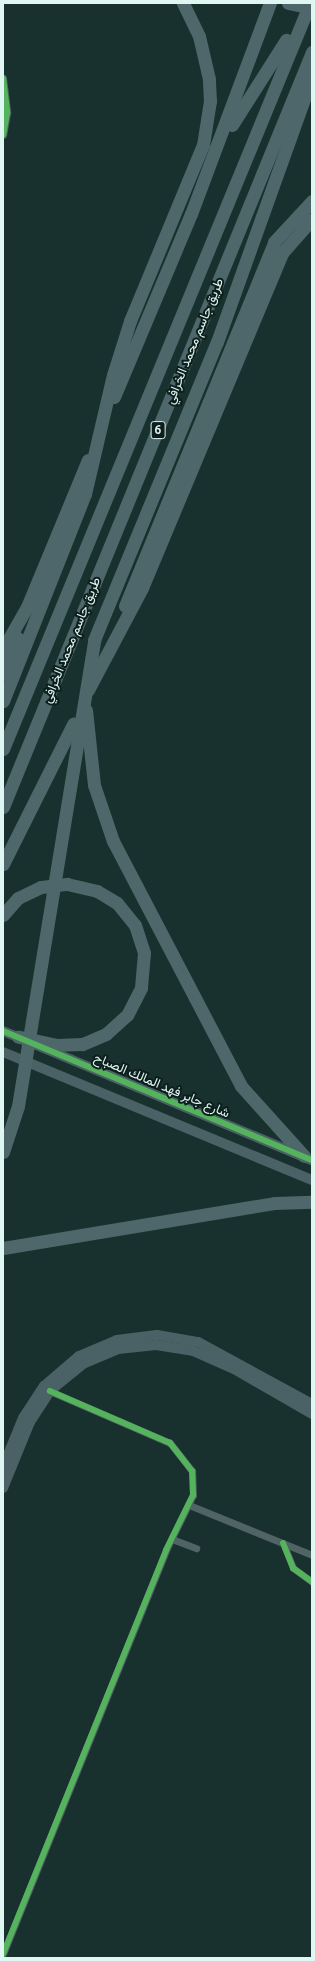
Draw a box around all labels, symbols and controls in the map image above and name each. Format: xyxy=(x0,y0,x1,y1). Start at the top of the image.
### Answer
street label: طريق جاسم محمد الخرافي xyxy=(162,276,226,406)
road number: 6 xyxy=(150,420,166,440)
street label: طريق جاسم محمد الخرافي xyxy=(39,575,103,705)
street label: شارع جابر فهد المالك الصباح xyxy=(92,1049,232,1121)

